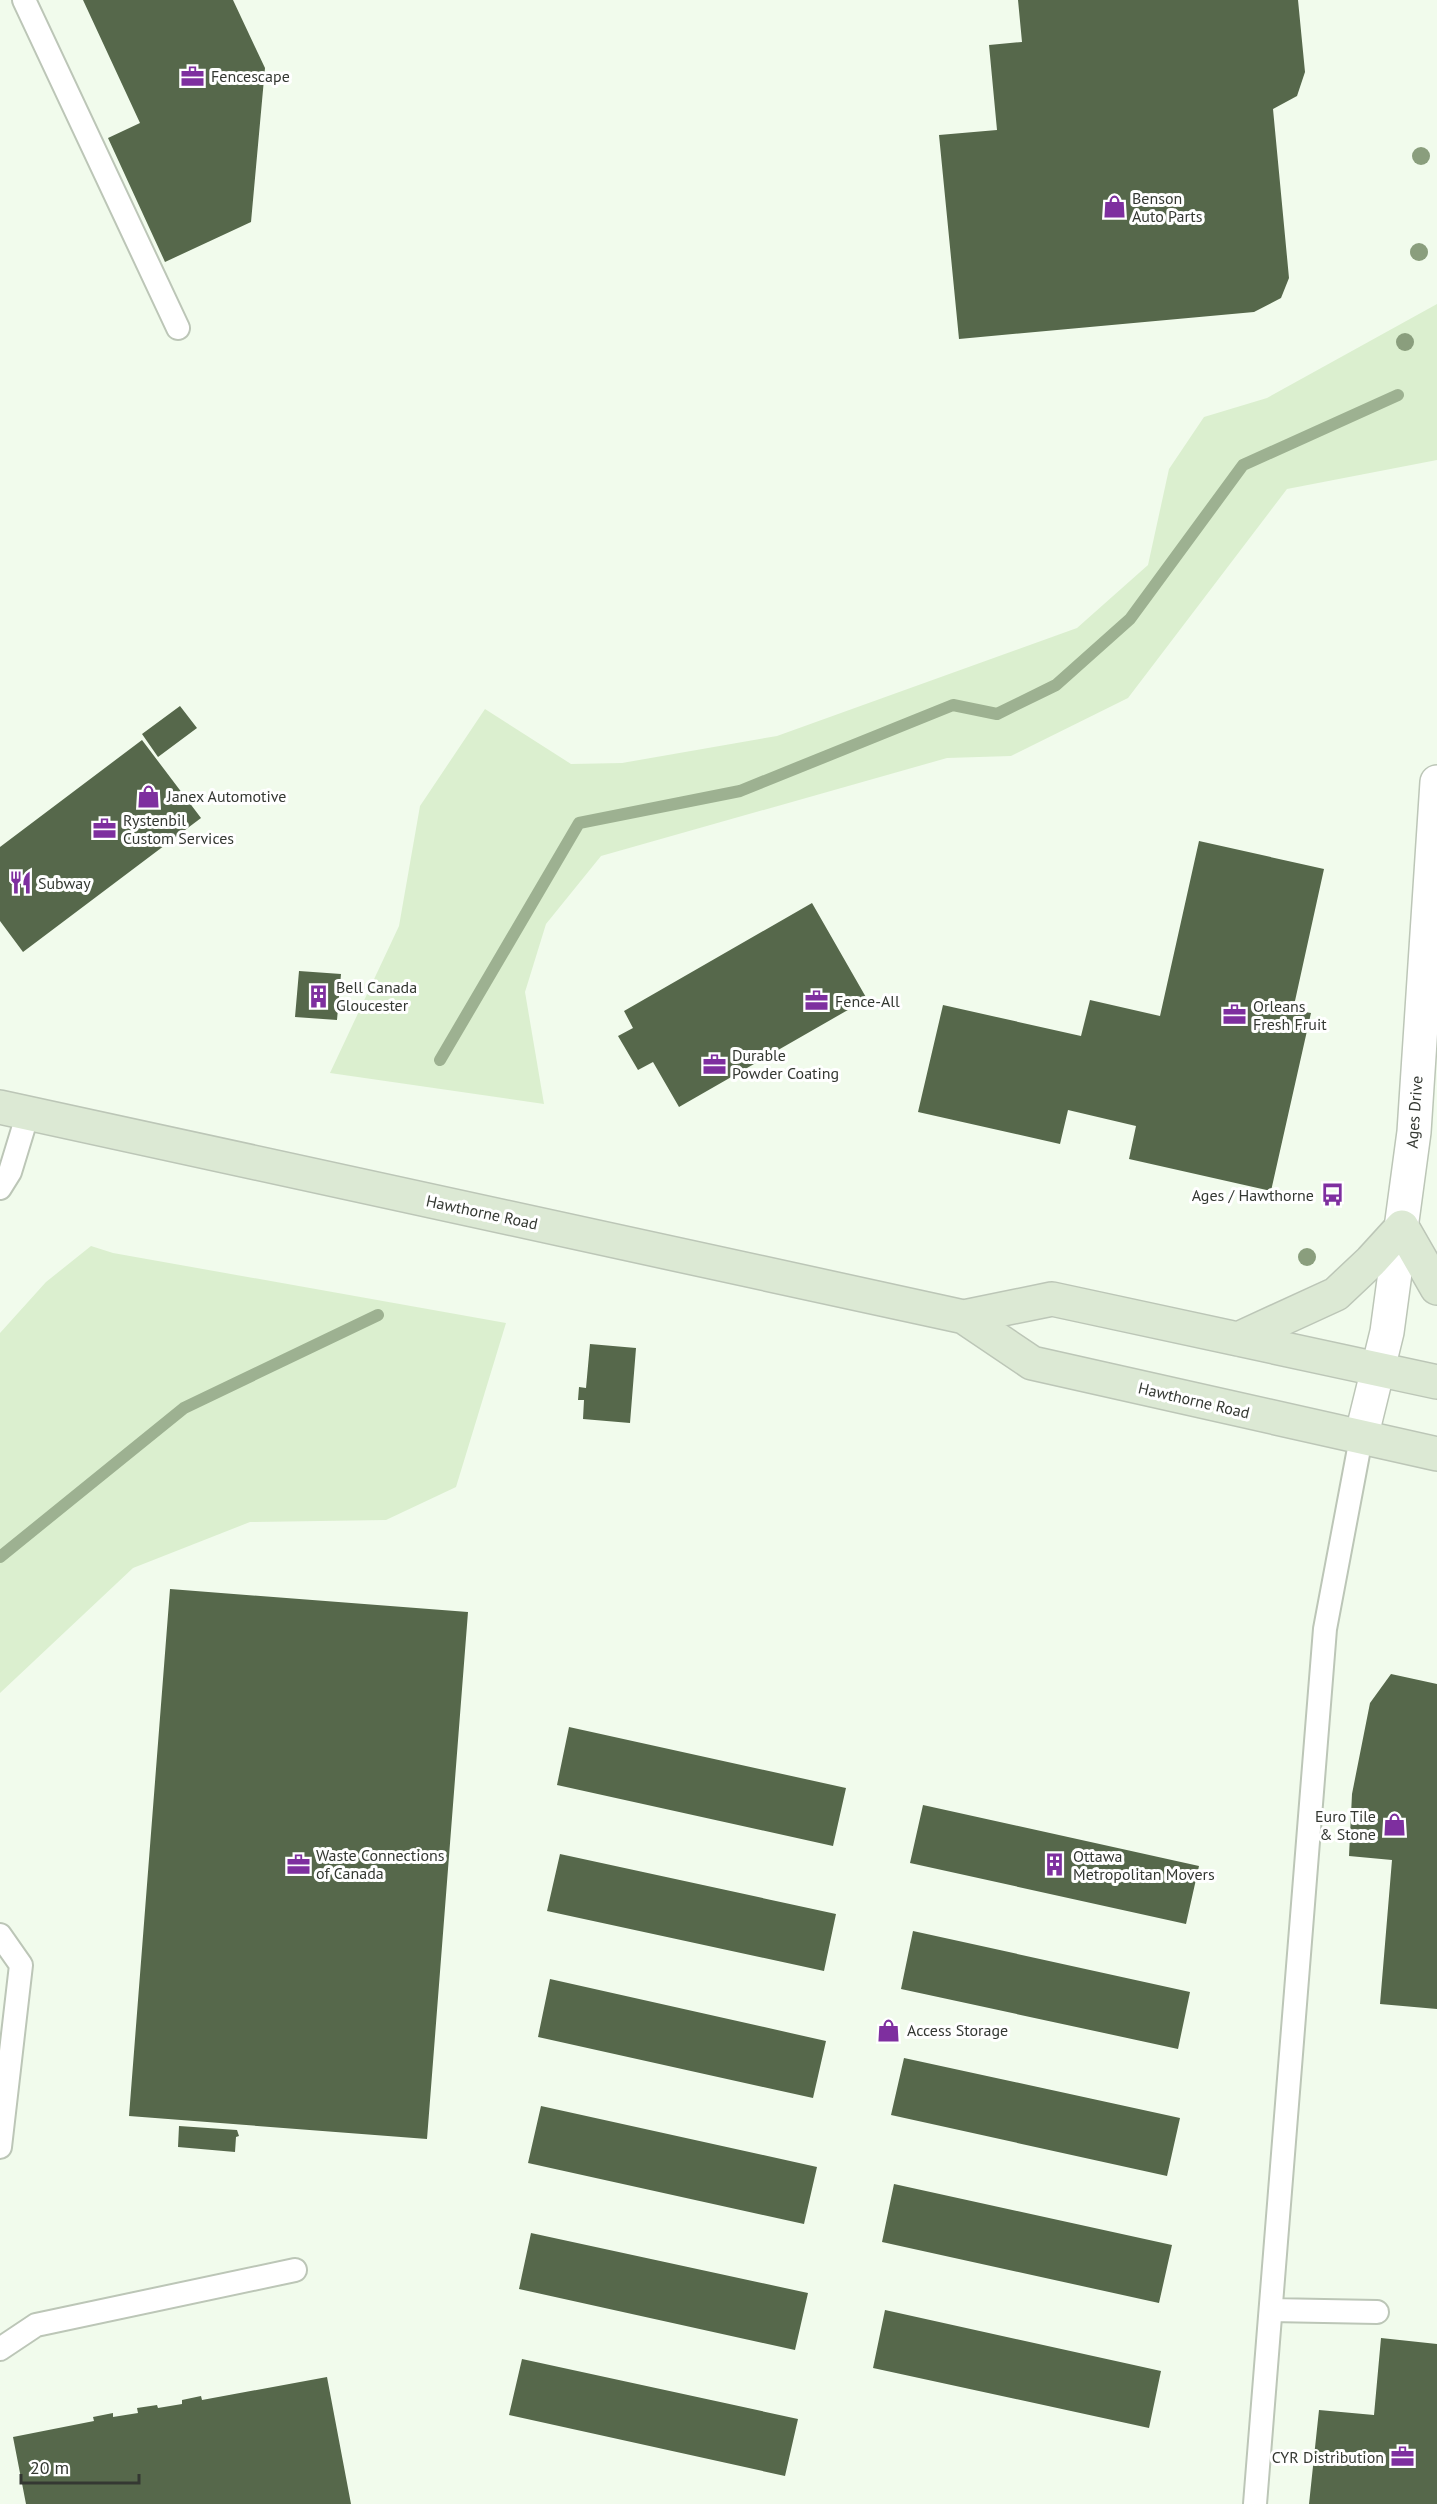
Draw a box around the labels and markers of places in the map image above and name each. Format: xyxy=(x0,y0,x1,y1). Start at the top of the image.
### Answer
office icon: Fencescape xyxy=(180,63,206,89)
place label: Fencescape xyxy=(211,66,290,86)
place label: Benson Auto Parts xyxy=(1132,188,1203,226)
shop icon: Benson Auto Parts xyxy=(1101,194,1127,220)
shop icon: Janex Automotive xyxy=(136,783,162,809)
place label: Janex Automotive xyxy=(166,786,286,806)
place label: Rystenbil Custom Services xyxy=(123,810,234,848)
office icon: Rystenbil Custom Services xyxy=(92,816,118,842)
restaurant icon: Subway xyxy=(7,870,33,896)
place label: Subway xyxy=(38,873,91,893)
place label: Bell Canada Gloucester xyxy=(336,977,417,1015)
building icon: Bell Canada Gloucester xyxy=(305,983,331,1009)
office icon: Fence-All xyxy=(804,988,830,1014)
place label: Fence-All xyxy=(835,991,900,1011)
place label: Orleans Fresh Fruit xyxy=(1253,996,1327,1034)
office icon: Orleans Fresh Fruit xyxy=(1222,1002,1248,1028)
place label: Durable Powder Coating xyxy=(732,1045,839,1083)
office icon: Durable Powder Coating xyxy=(701,1051,727,1077)
bus stop icon: Ages / Hawthorne xyxy=(1319,1182,1345,1208)
place label: Ages / Hawthorne xyxy=(1192,1185,1314,1205)
place label: Euro Tile & Stone xyxy=(1315,1806,1376,1844)
shop icon: Euro Tile & Stone xyxy=(1381,1812,1407,1838)
place label: Waste Connections of Canada xyxy=(316,1845,445,1883)
place label: Ottawa Metropolitan Movers xyxy=(1073,1846,1215,1884)
office icon: Waste Connections of Canada xyxy=(285,1851,311,1877)
building icon: Ottawa Metropolitan Movers xyxy=(1042,1852,1068,1878)
shop icon: Access Storage xyxy=(876,2017,902,2043)
place label: Access Storage xyxy=(907,2020,1008,2040)
office icon: CYR Distribution xyxy=(1389,2444,1415,2470)
place label: CYR Distribution xyxy=(1272,2447,1384,2467)

